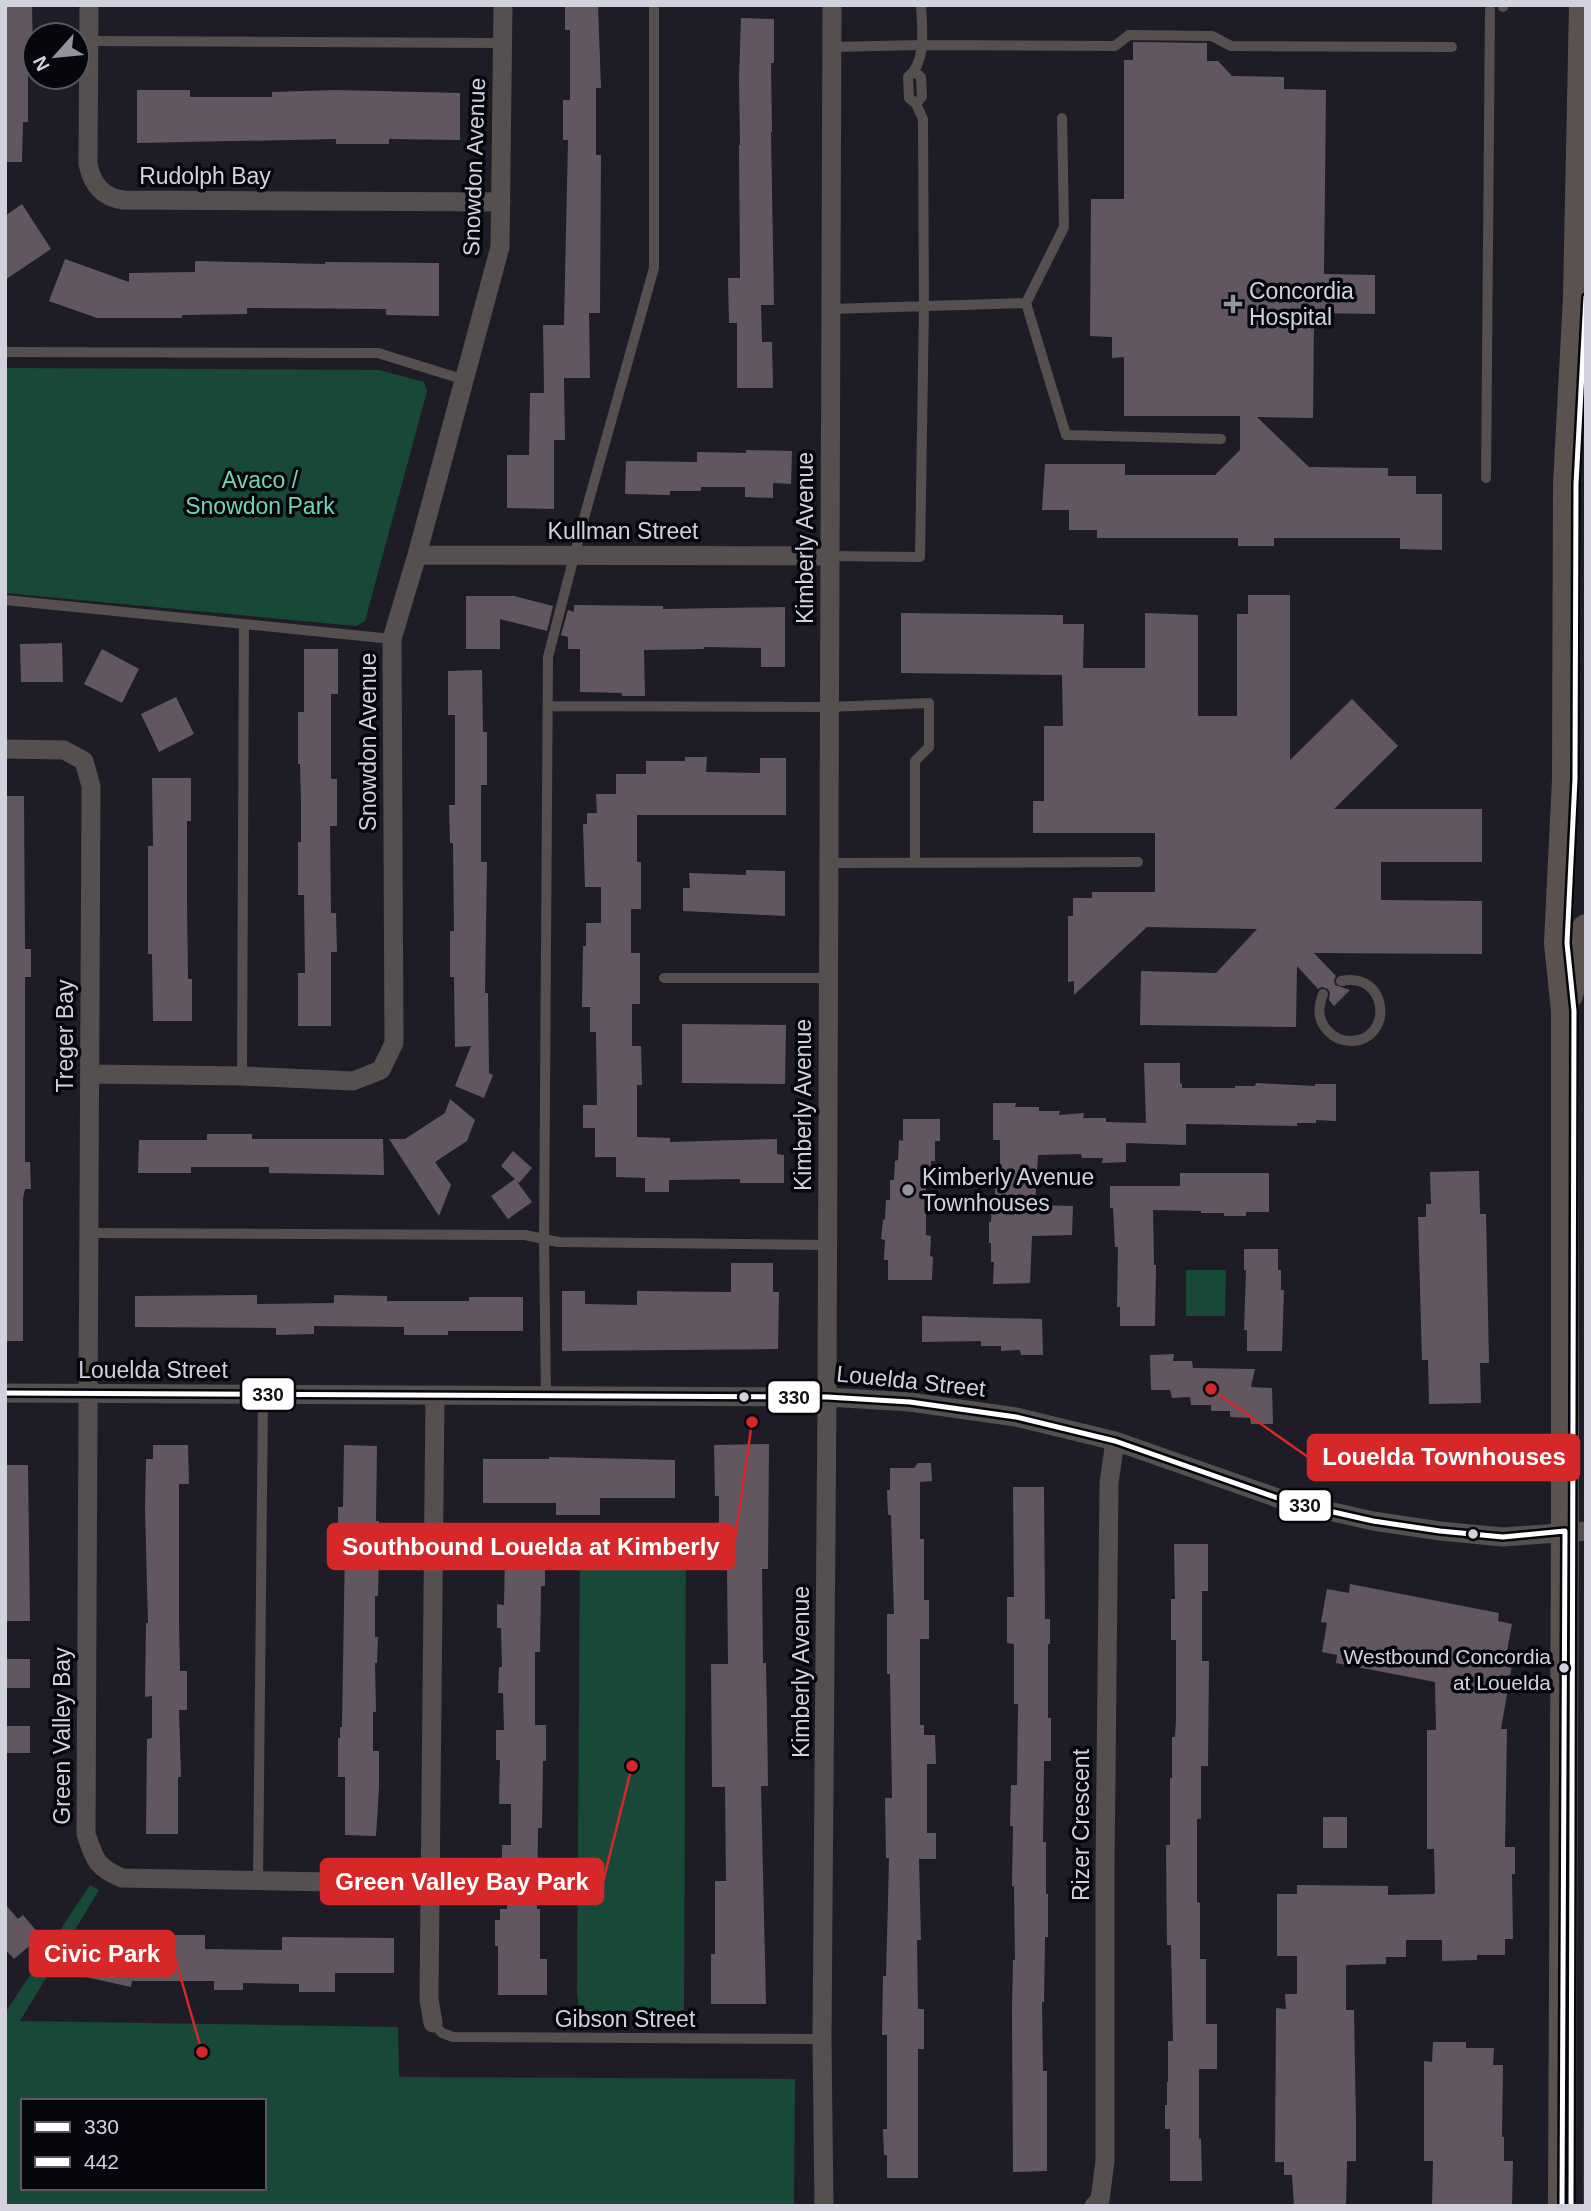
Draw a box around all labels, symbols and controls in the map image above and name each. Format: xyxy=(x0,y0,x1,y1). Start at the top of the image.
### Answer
north arrow xyxy=(21,21,91,91)
text: N xyxy=(29,53,54,74)
street label: Snowdon Avenue xyxy=(458,77,490,257)
street label: Rudolph Bay xyxy=(139,163,271,189)
place label: Concordia Hospital xyxy=(1249,278,1354,330)
marker: Concordia Hospital xyxy=(1223,294,1243,314)
street label: Kimberly Avenue xyxy=(792,452,818,624)
park label: Avaco / Snowdon Park xyxy=(185,467,335,519)
street label: Kullman Street xyxy=(548,518,699,544)
street label: Snowdon Avenue xyxy=(355,653,381,831)
street label: Treger Bay xyxy=(52,979,78,1092)
street label: Kimberly Avenue xyxy=(790,1019,816,1191)
place label: Kimberly Avenue Townhouses xyxy=(922,1164,1094,1216)
marker: Kimberly Avenue Townhouses xyxy=(900,1182,916,1198)
street label: Louelda Street xyxy=(78,1357,228,1383)
street label: Louelda Street xyxy=(835,1360,987,1402)
line badge: 330 xyxy=(241,1377,295,1411)
line badge: 330 xyxy=(767,1380,821,1414)
text: 330 xyxy=(252,1384,284,1405)
text: 330 xyxy=(778,1387,810,1408)
unlabelled marker xyxy=(737,1390,751,1404)
callout: Louelda Townhouses xyxy=(1308,1435,1579,1480)
text: Louelda Townhouses xyxy=(1322,1443,1566,1470)
line badge: 330 xyxy=(1278,1489,1332,1522)
text: 330 xyxy=(1289,1495,1321,1516)
callout: Southbound Louelda at Kimberly xyxy=(328,1524,734,1569)
unlabelled marker xyxy=(1466,1527,1480,1541)
text: Southbound Louelda at Kimberly xyxy=(342,1533,720,1560)
street label: Kimberly Avenue xyxy=(788,1586,814,1758)
place label: Westbound Concordia at Louelda xyxy=(1344,1645,1551,1694)
street label: Green Valley Bay xyxy=(49,1647,75,1825)
marker: Westbound Concordia at Louelda xyxy=(1557,1661,1571,1675)
street label: Rizer Crescent xyxy=(1068,1748,1094,1901)
callout: Green Valley Bay Park xyxy=(321,1859,603,1904)
text: Green Valley Bay Park xyxy=(335,1868,589,1895)
callout: Civic Park xyxy=(30,1931,174,1976)
text: Civic Park xyxy=(44,1940,161,1967)
street label: Gibson Street xyxy=(555,2006,696,2032)
legend xyxy=(21,2099,266,2190)
text: 330 xyxy=(84,2115,119,2138)
text: 442 xyxy=(84,2150,119,2173)

